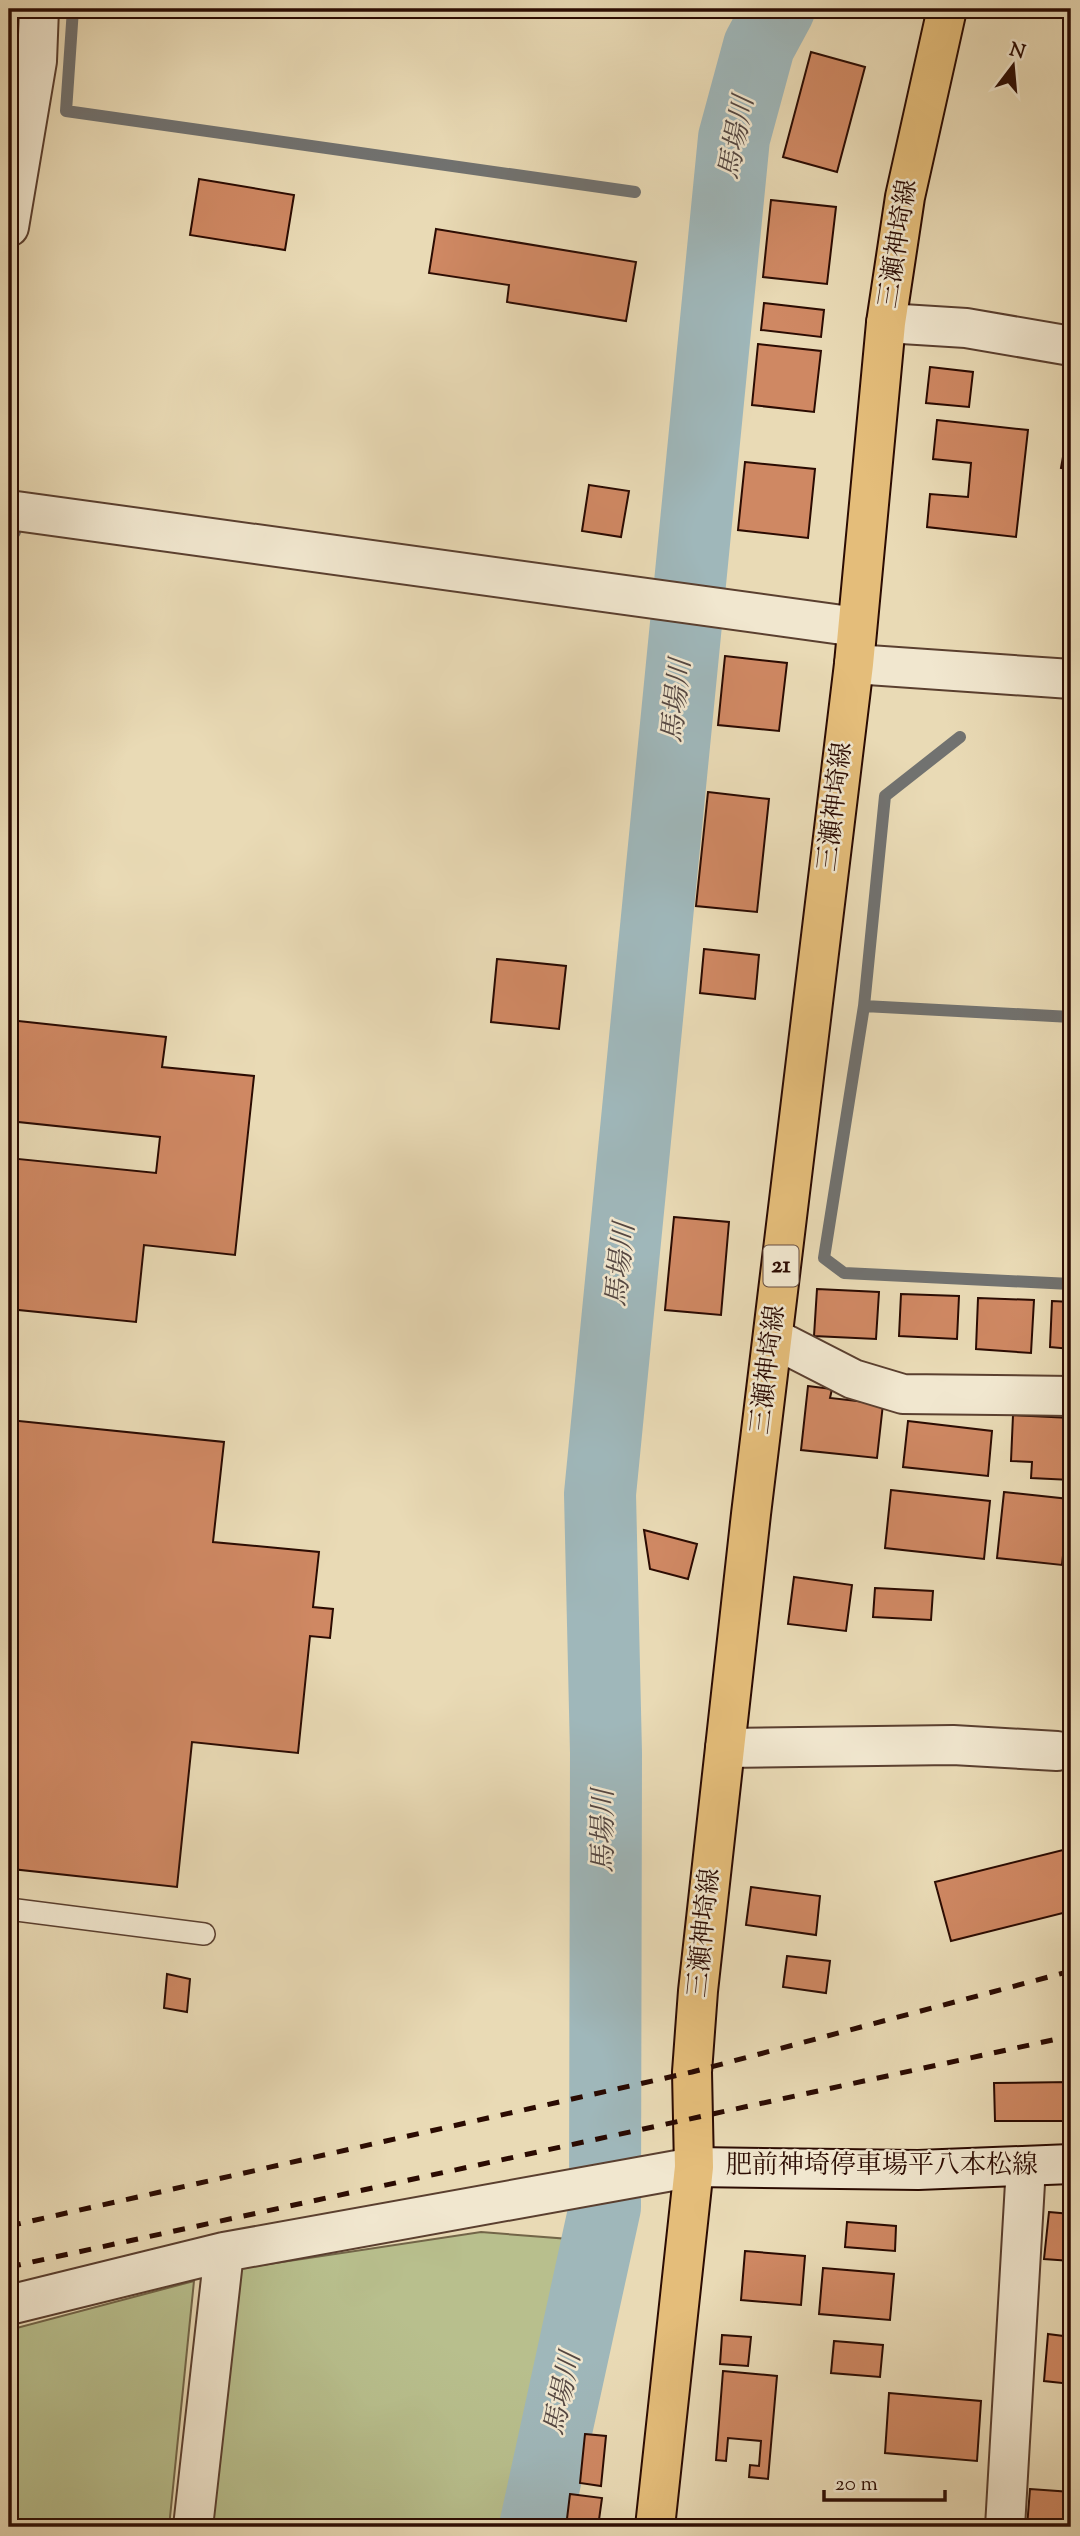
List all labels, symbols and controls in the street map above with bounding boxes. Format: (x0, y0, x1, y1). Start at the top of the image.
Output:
north arrow (978, 32, 1048, 102)
text: N (1006, 37, 1028, 67)
water label: 馬場川 (710, 90, 766, 183)
street label: 三瀬神埼線 (871, 177, 927, 311)
water label: 馬場川 (654, 654, 703, 745)
street label: 三瀬神埼線 (810, 740, 862, 874)
water label: 馬場川 (598, 1218, 647, 1309)
road number: 21 (764, 1246, 798, 1286)
street label: 三瀬神埼線 (743, 1303, 795, 1437)
water label: 馬場川 (585, 1786, 625, 1873)
street label: 三瀬神埼線 (680, 1866, 730, 2000)
street label: 肥前神埼停車場平八本松線 (726, 2148, 1038, 2185)
water label: 馬場川 (536, 2346, 593, 2439)
scale bar (824, 2459, 945, 2503)
text: 20 m (835, 2470, 878, 2500)

